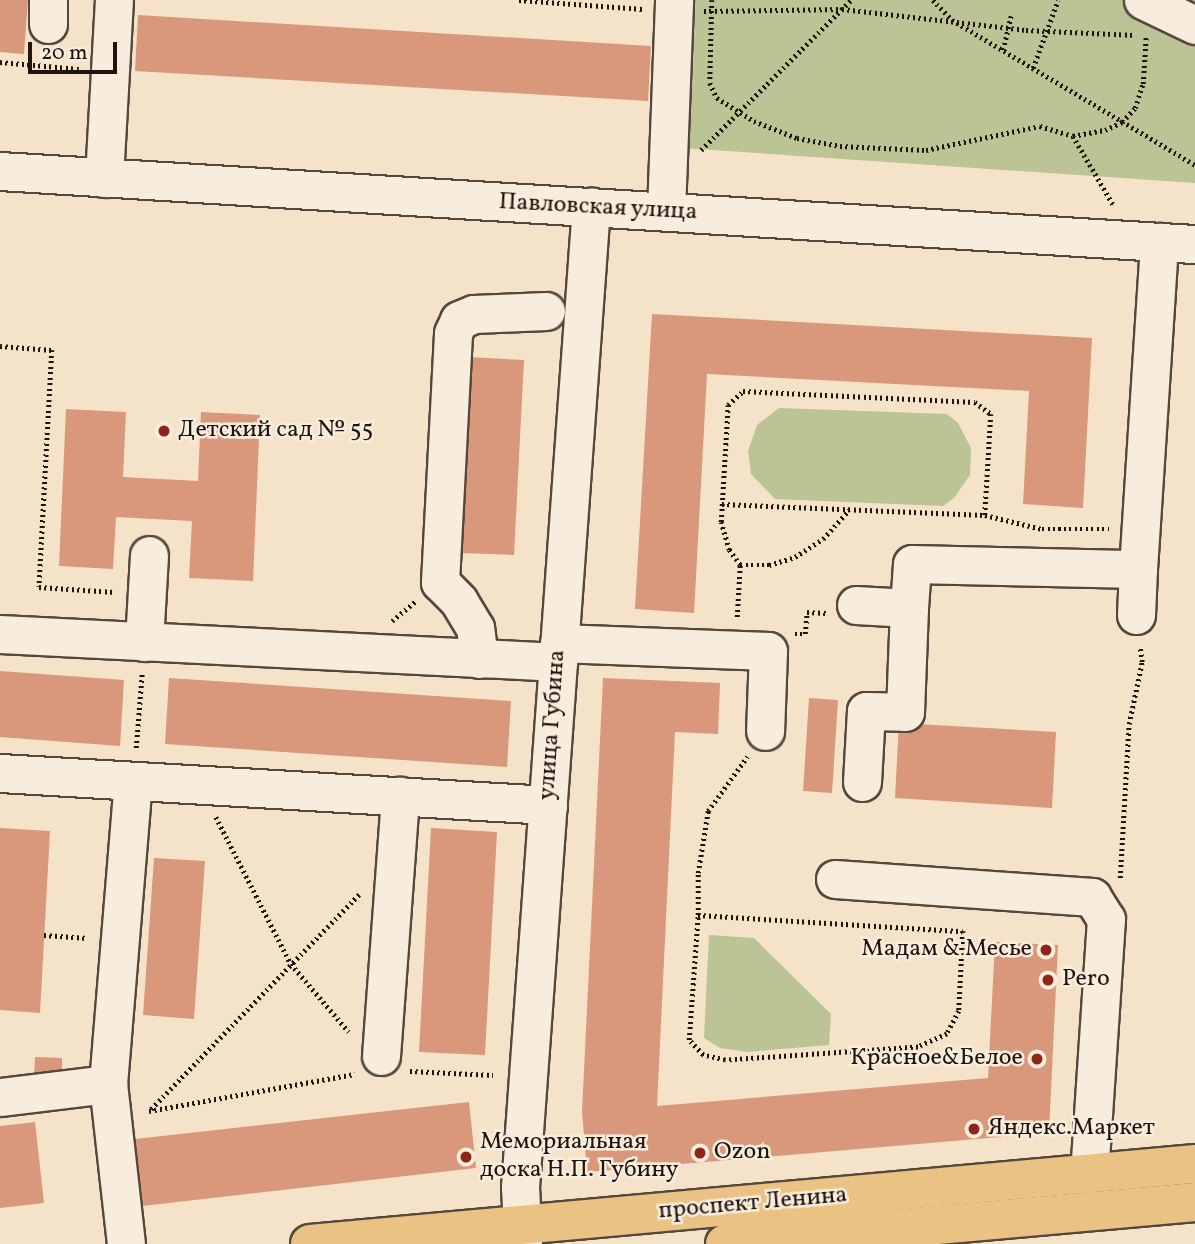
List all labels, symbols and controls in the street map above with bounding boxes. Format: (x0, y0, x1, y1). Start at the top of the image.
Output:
scale bar (32, 28, 121, 72)
text: 20 m (41, 39, 87, 68)
street label: Павловская улица (498, 188, 698, 228)
place label: Детский сад № 55 (178, 417, 373, 445)
marker: Детский сад № 55 (156, 423, 172, 439)
street label: улица Губина (533, 649, 573, 801)
place label: Мадам & Месье (861, 936, 1032, 964)
marker: Мадам & Месье (1038, 942, 1054, 958)
place label: Pero (1062, 966, 1110, 994)
marker: Pero (1040, 972, 1056, 988)
place label: Красное&Белое (850, 1045, 1023, 1073)
marker: Красное&Белое (1029, 1051, 1045, 1067)
place label: Яндекс.Маркет (988, 1115, 1155, 1143)
marker: Яндекс.Маркет (966, 1121, 982, 1137)
place label: Мемориальная доска Н.П. Губину (480, 1129, 679, 1185)
place label: Ozon (714, 1139, 771, 1167)
marker: Ozon (692, 1145, 708, 1161)
marker: Мемориальная доска Н.П. Губину (458, 1149, 474, 1165)
street label: проспект Ленина (657, 1181, 849, 1227)

